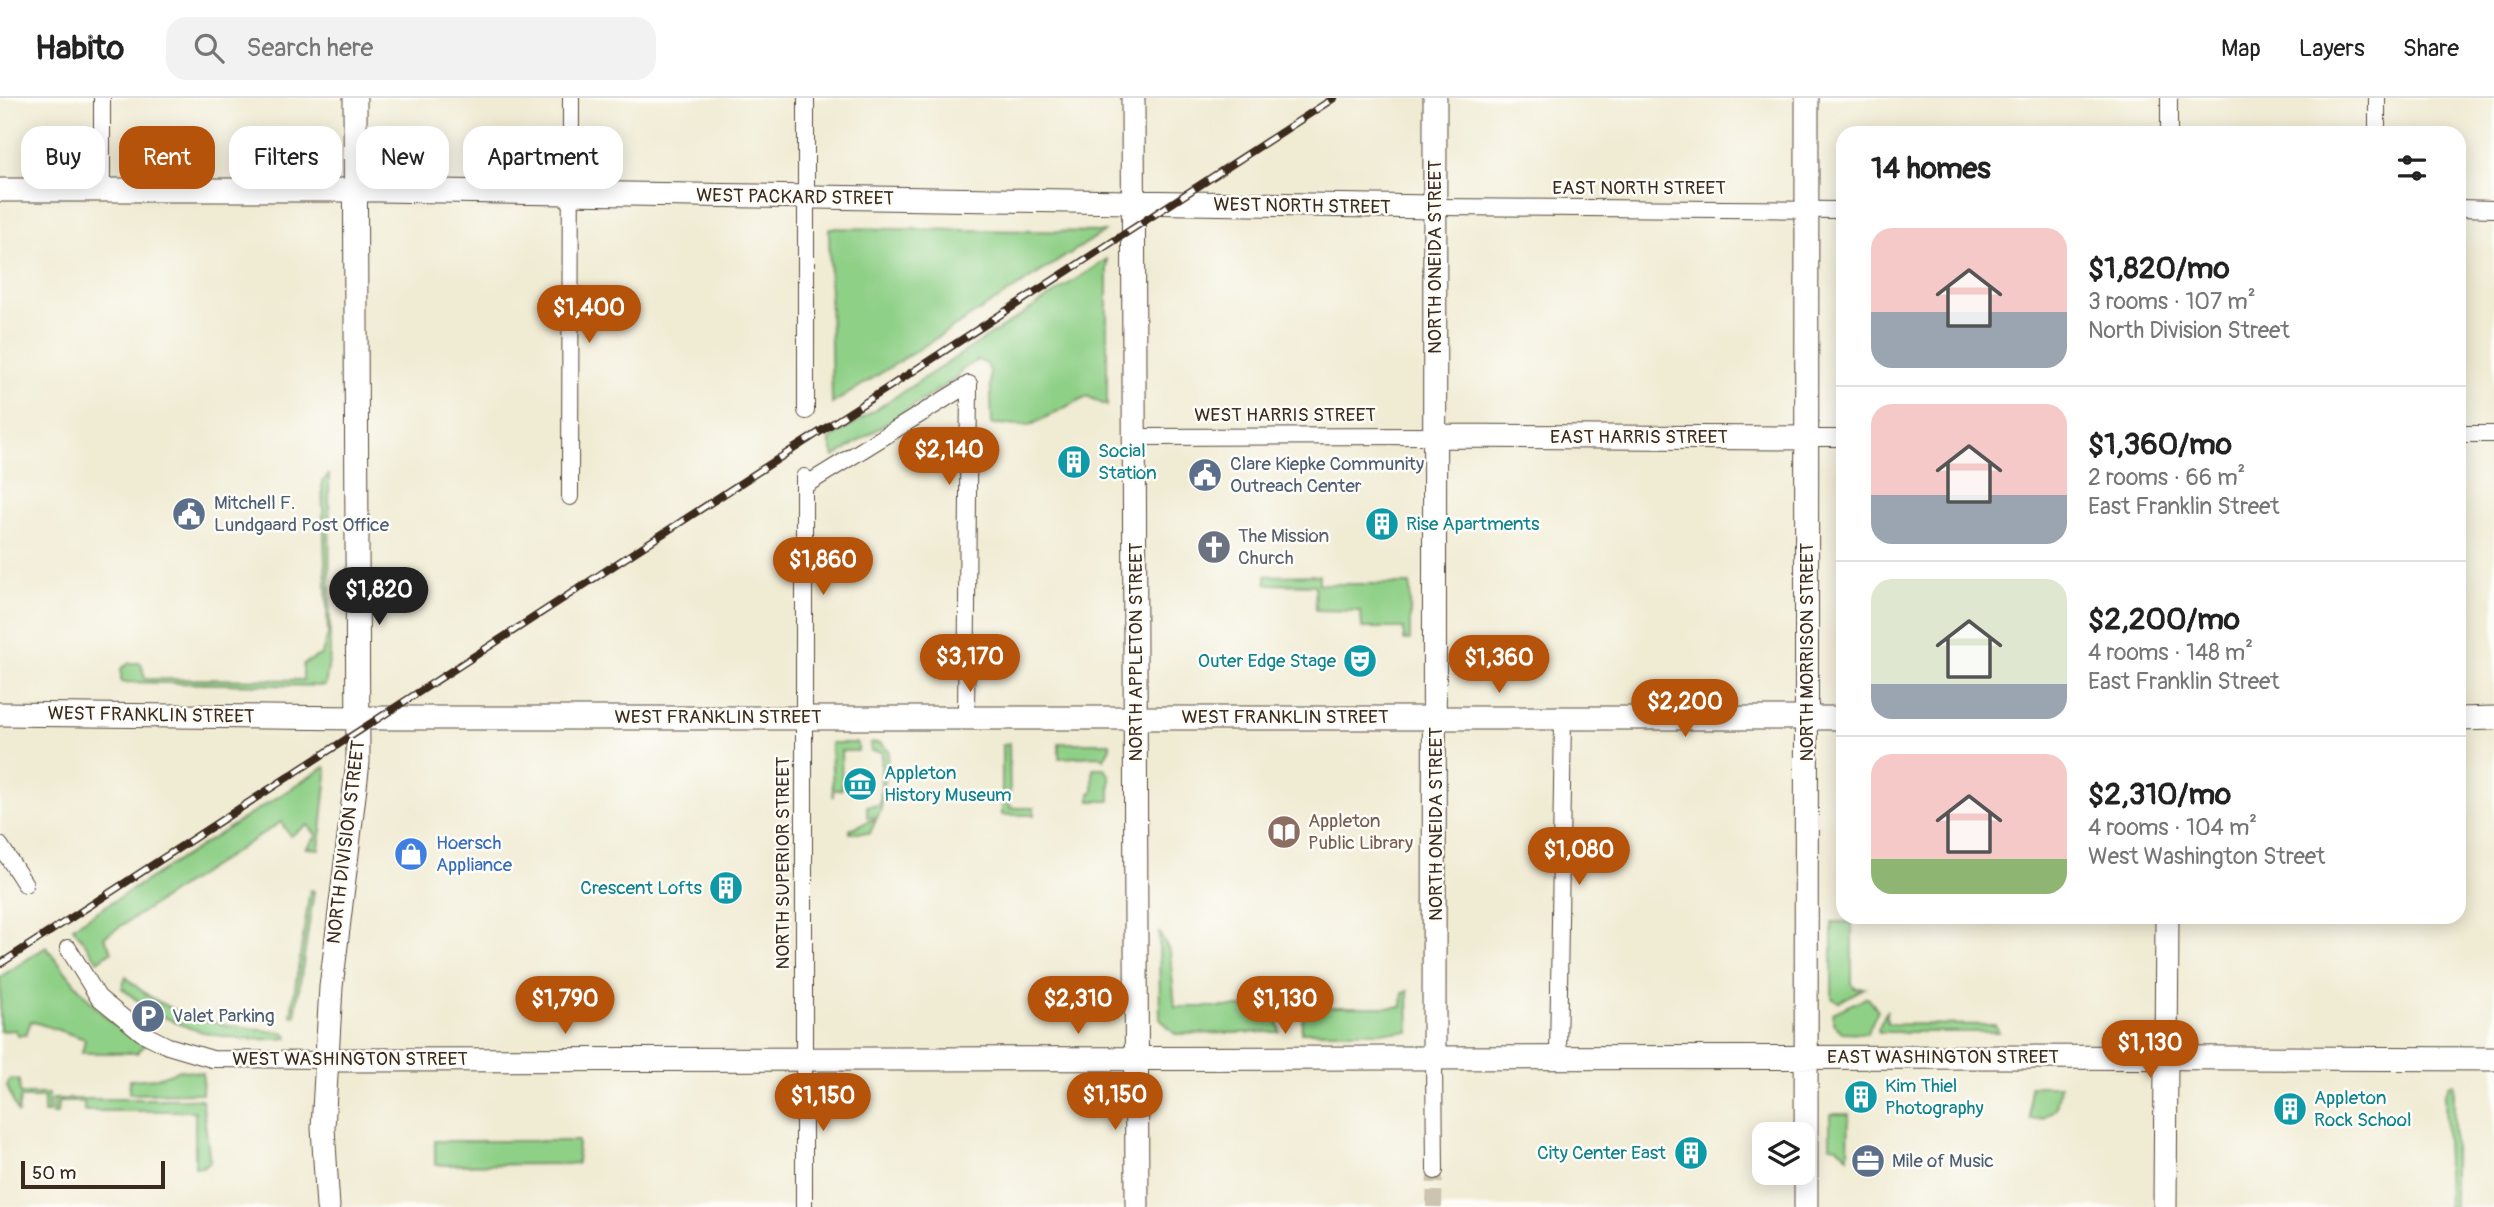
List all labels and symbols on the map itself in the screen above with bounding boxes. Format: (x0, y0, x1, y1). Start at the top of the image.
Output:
street label: NORTH ONEIDA STREET (1423, 160, 1447, 354)
street label: EAST NORTH STREET (1552, 176, 1726, 200)
street label: WEST PACKARD STREET (696, 183, 894, 211)
street label: WEST NORTH STREET (1213, 192, 1391, 220)
pin: $1,400 (532, 286, 646, 345)
street label: WEST HARRIS STREET (1194, 403, 1376, 427)
street label: EAST HARRIS STREET (1550, 425, 1728, 449)
pin: $2,140 (892, 428, 1006, 487)
place label: Social Station (1098, 439, 1157, 485)
building icon: Social Station (1055, 443, 1093, 481)
place label: Clare Kiepke Community Outreach Center (1230, 452, 1424, 498)
public building icon: Clare Kiepke Community Outreach Center (1186, 456, 1224, 494)
place label: Mitchell F. Lundgaard Post Office (214, 491, 390, 537)
public building icon: Mitchell F. Lundgaard Post Office (170, 495, 208, 533)
building icon: Rise Apartments (1363, 505, 1401, 543)
place label: Rise Apartments (1406, 512, 1540, 536)
place label: The Mission Church (1238, 524, 1329, 570)
church icon: The Mission Church (1195, 528, 1233, 566)
pin: $1,860 (766, 538, 880, 597)
street label: NORTH APPLETON STREET (1124, 542, 1148, 762)
street label: NORTH MORRISON STREET (1795, 543, 1819, 761)
pin: $1,820 (322, 568, 436, 627)
pin: $3,170 (913, 634, 1027, 694)
pin: $1,360 (1442, 636, 1556, 695)
theatre icon: Outer Edge Stage (1341, 642, 1379, 680)
place label: Outer Edge Stage (1198, 649, 1337, 673)
pin: $2,200 (1628, 680, 1742, 739)
street label: WEST FRANKLIN STREET (47, 701, 255, 729)
street label: WEST FRANKLIN STREET (615, 705, 821, 729)
street label: WEST FRANKLIN STREET (1182, 705, 1388, 729)
street label: NORTH ONEIDA STREET (1424, 727, 1448, 921)
street label: NORTH DIVISION STREET (322, 739, 370, 945)
street label: NORTH SUPERIOR STREET (771, 756, 795, 970)
place label: Appleton History Museum (884, 761, 1012, 807)
museum icon: Appleton History Museum (841, 765, 879, 803)
place label: Appleton Public Library (1308, 809, 1413, 855)
library icon: Appleton Public Library (1265, 813, 1303, 851)
pin: $1,080 (1522, 828, 1636, 887)
place label: Hoersch Appliance (436, 831, 513, 877)
shop icon: Hoersch Appliance (392, 835, 430, 873)
building icon: Crescent Lofts (707, 869, 745, 907)
place label: Crescent Lofts (580, 876, 702, 900)
pin: $1,790 (508, 976, 622, 1036)
pin: $2,310 (1021, 976, 1135, 1036)
pin: $1,130 (1228, 976, 1342, 1036)
parking icon: Valet Parking (129, 997, 167, 1035)
place label: Valet Parking (172, 1004, 275, 1028)
pin: $1,130 (2093, 1020, 2207, 1080)
street label: EAST WASHINGTON STREET (1827, 1045, 2059, 1069)
street label: WEST WASHINGTON STREET (232, 1047, 468, 1071)
pin: $1,150 (1058, 1072, 1172, 1132)
pin: $1,150 (766, 1074, 880, 1133)
place label: Kim Thiel Photography (1885, 1074, 1984, 1120)
building icon: Kim Thiel Photography (1842, 1078, 1880, 1116)
place label: Appleton Rock School (2314, 1086, 2411, 1132)
building icon: Appleton Rock School (2271, 1090, 2309, 1128)
building icon: City Center East (1672, 1134, 1710, 1172)
place label: City Center East (1537, 1141, 1666, 1165)
office icon: Mile of Music (1849, 1142, 1887, 1180)
place label: Mile of Music (1892, 1149, 1994, 1173)
scale bar (21, 1158, 164, 1190)

